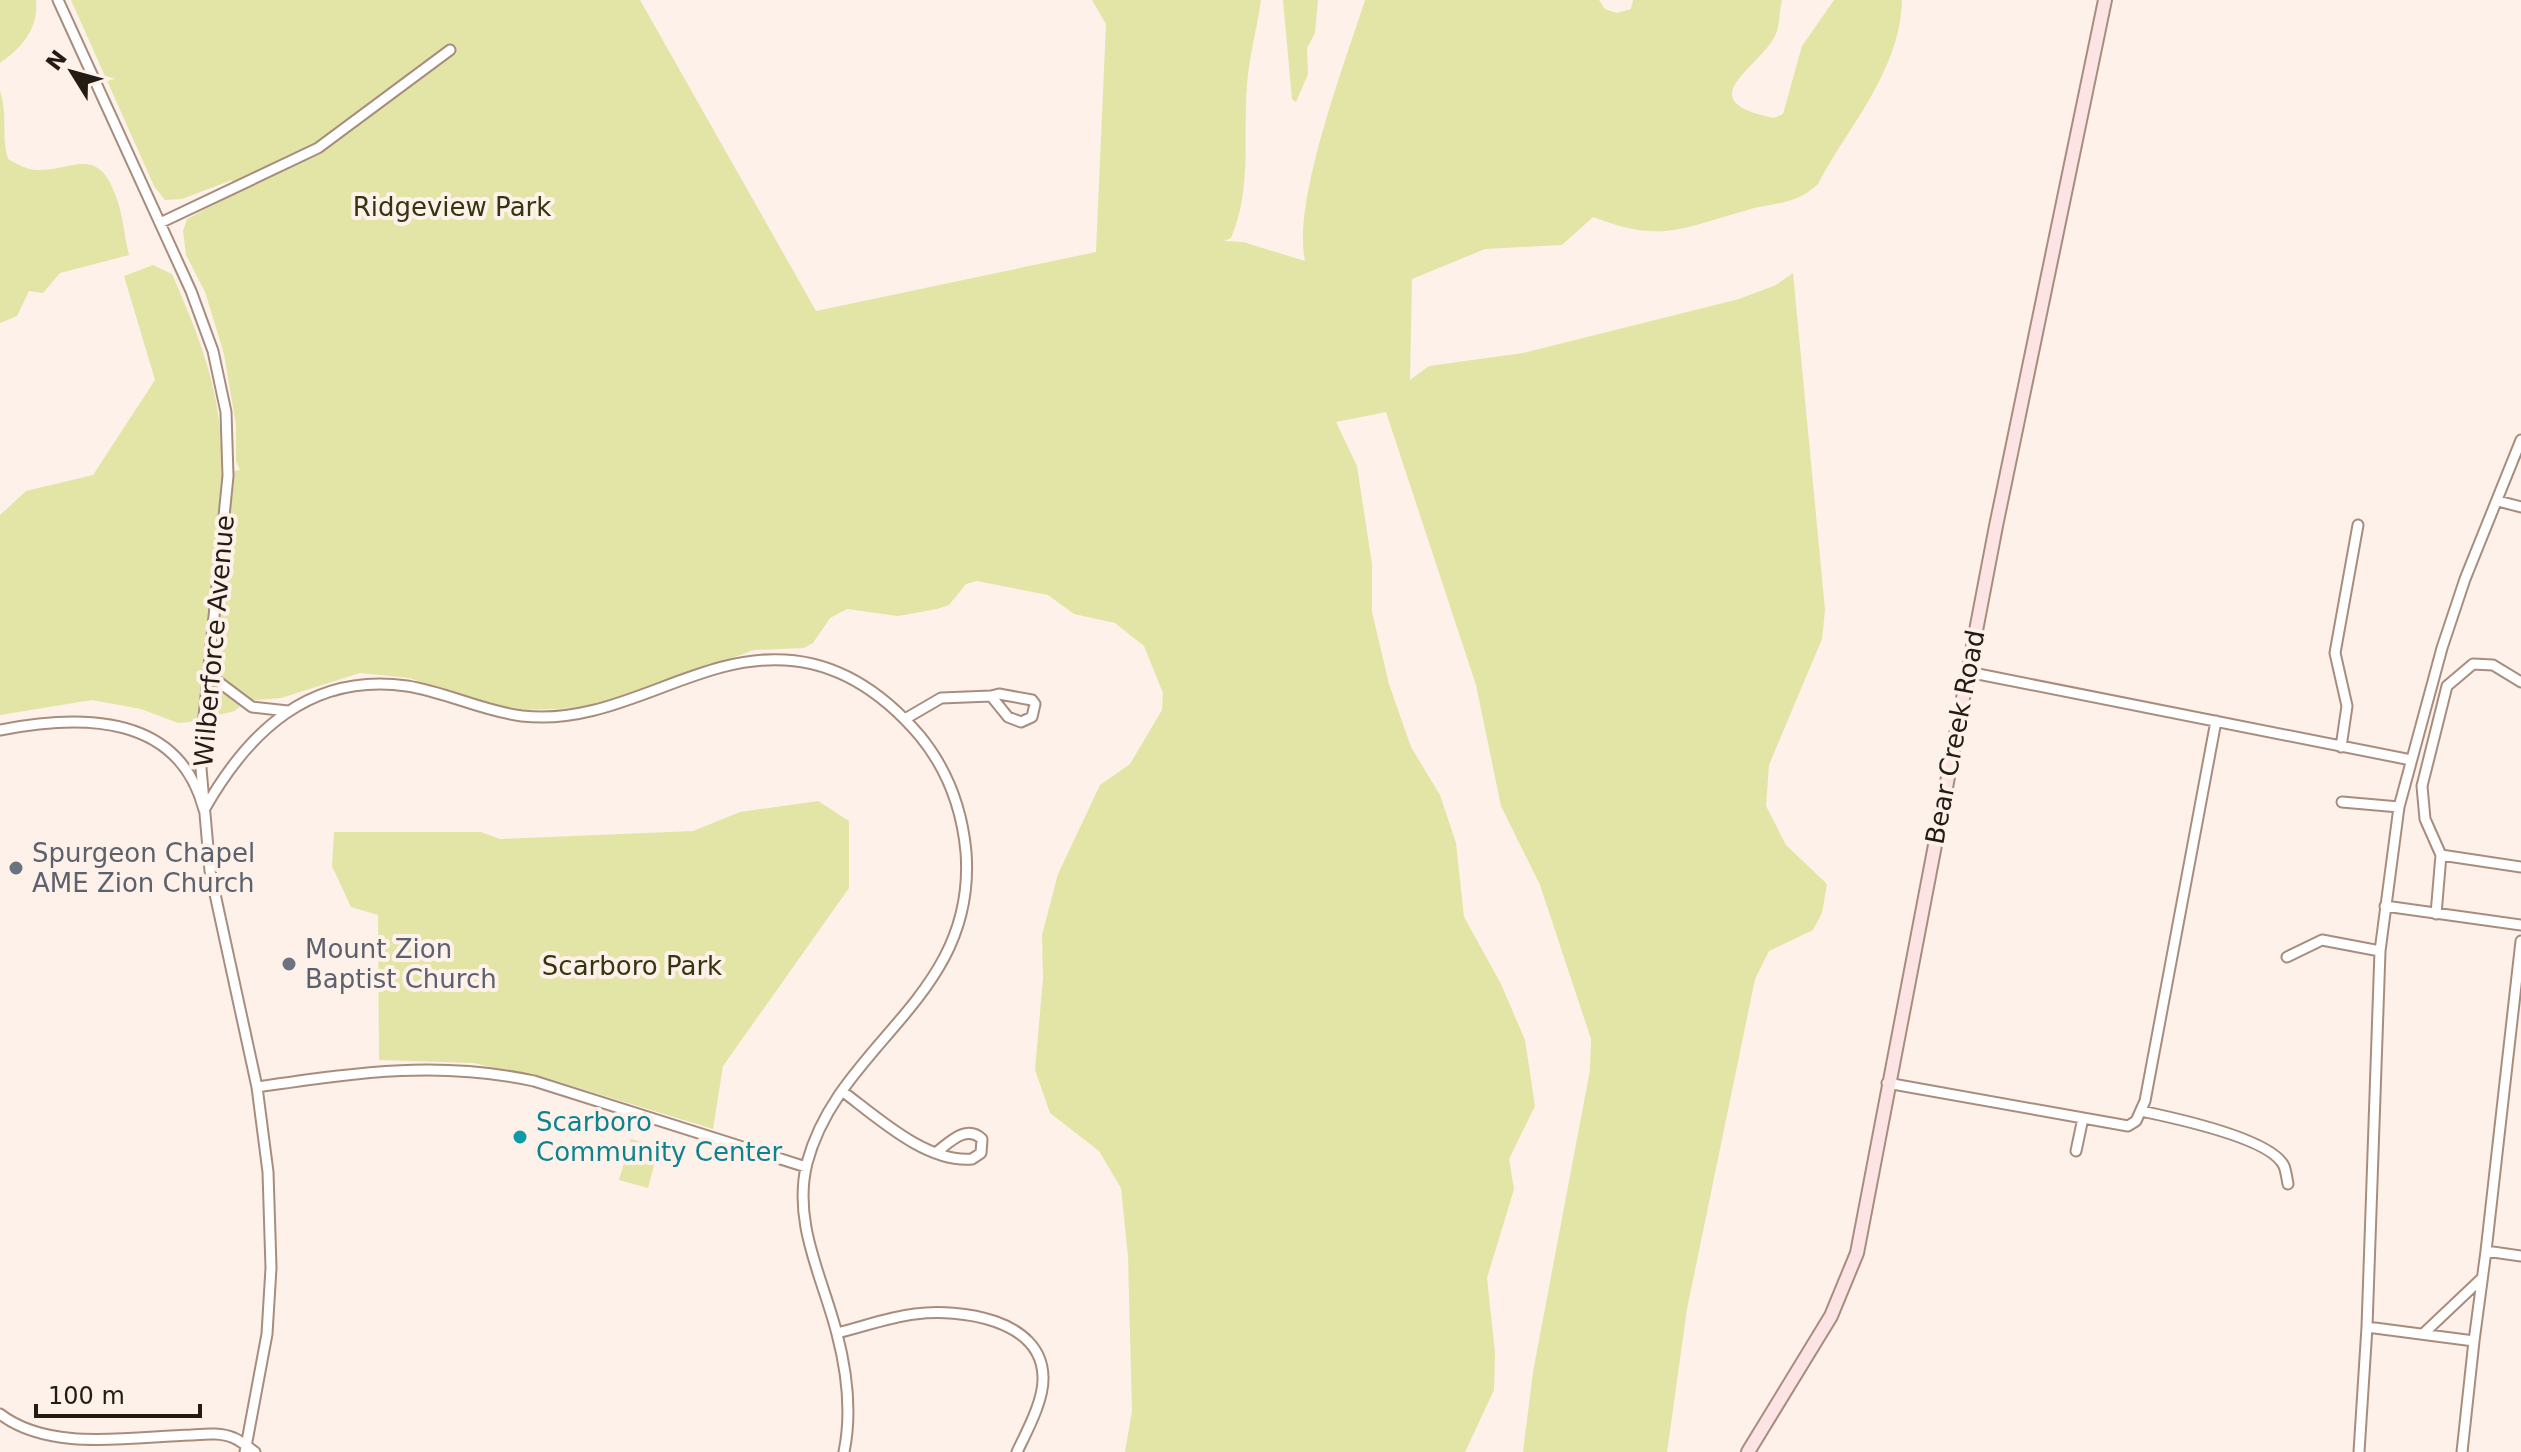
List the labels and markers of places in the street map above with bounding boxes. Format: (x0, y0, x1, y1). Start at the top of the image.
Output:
place label: Spurgeon Chapel AME Zion Church (32, 838, 255, 898)
marker: Spurgeon Chapel AME Zion Church (7, 859, 25, 877)
place label: Mount Zion Baptist Church (305, 934, 497, 994)
marker: Mount Zion Baptist Church (280, 955, 298, 973)
place label: Scarboro Community Center (536, 1107, 783, 1167)
marker: Scarboro Community Center (511, 1128, 529, 1146)

